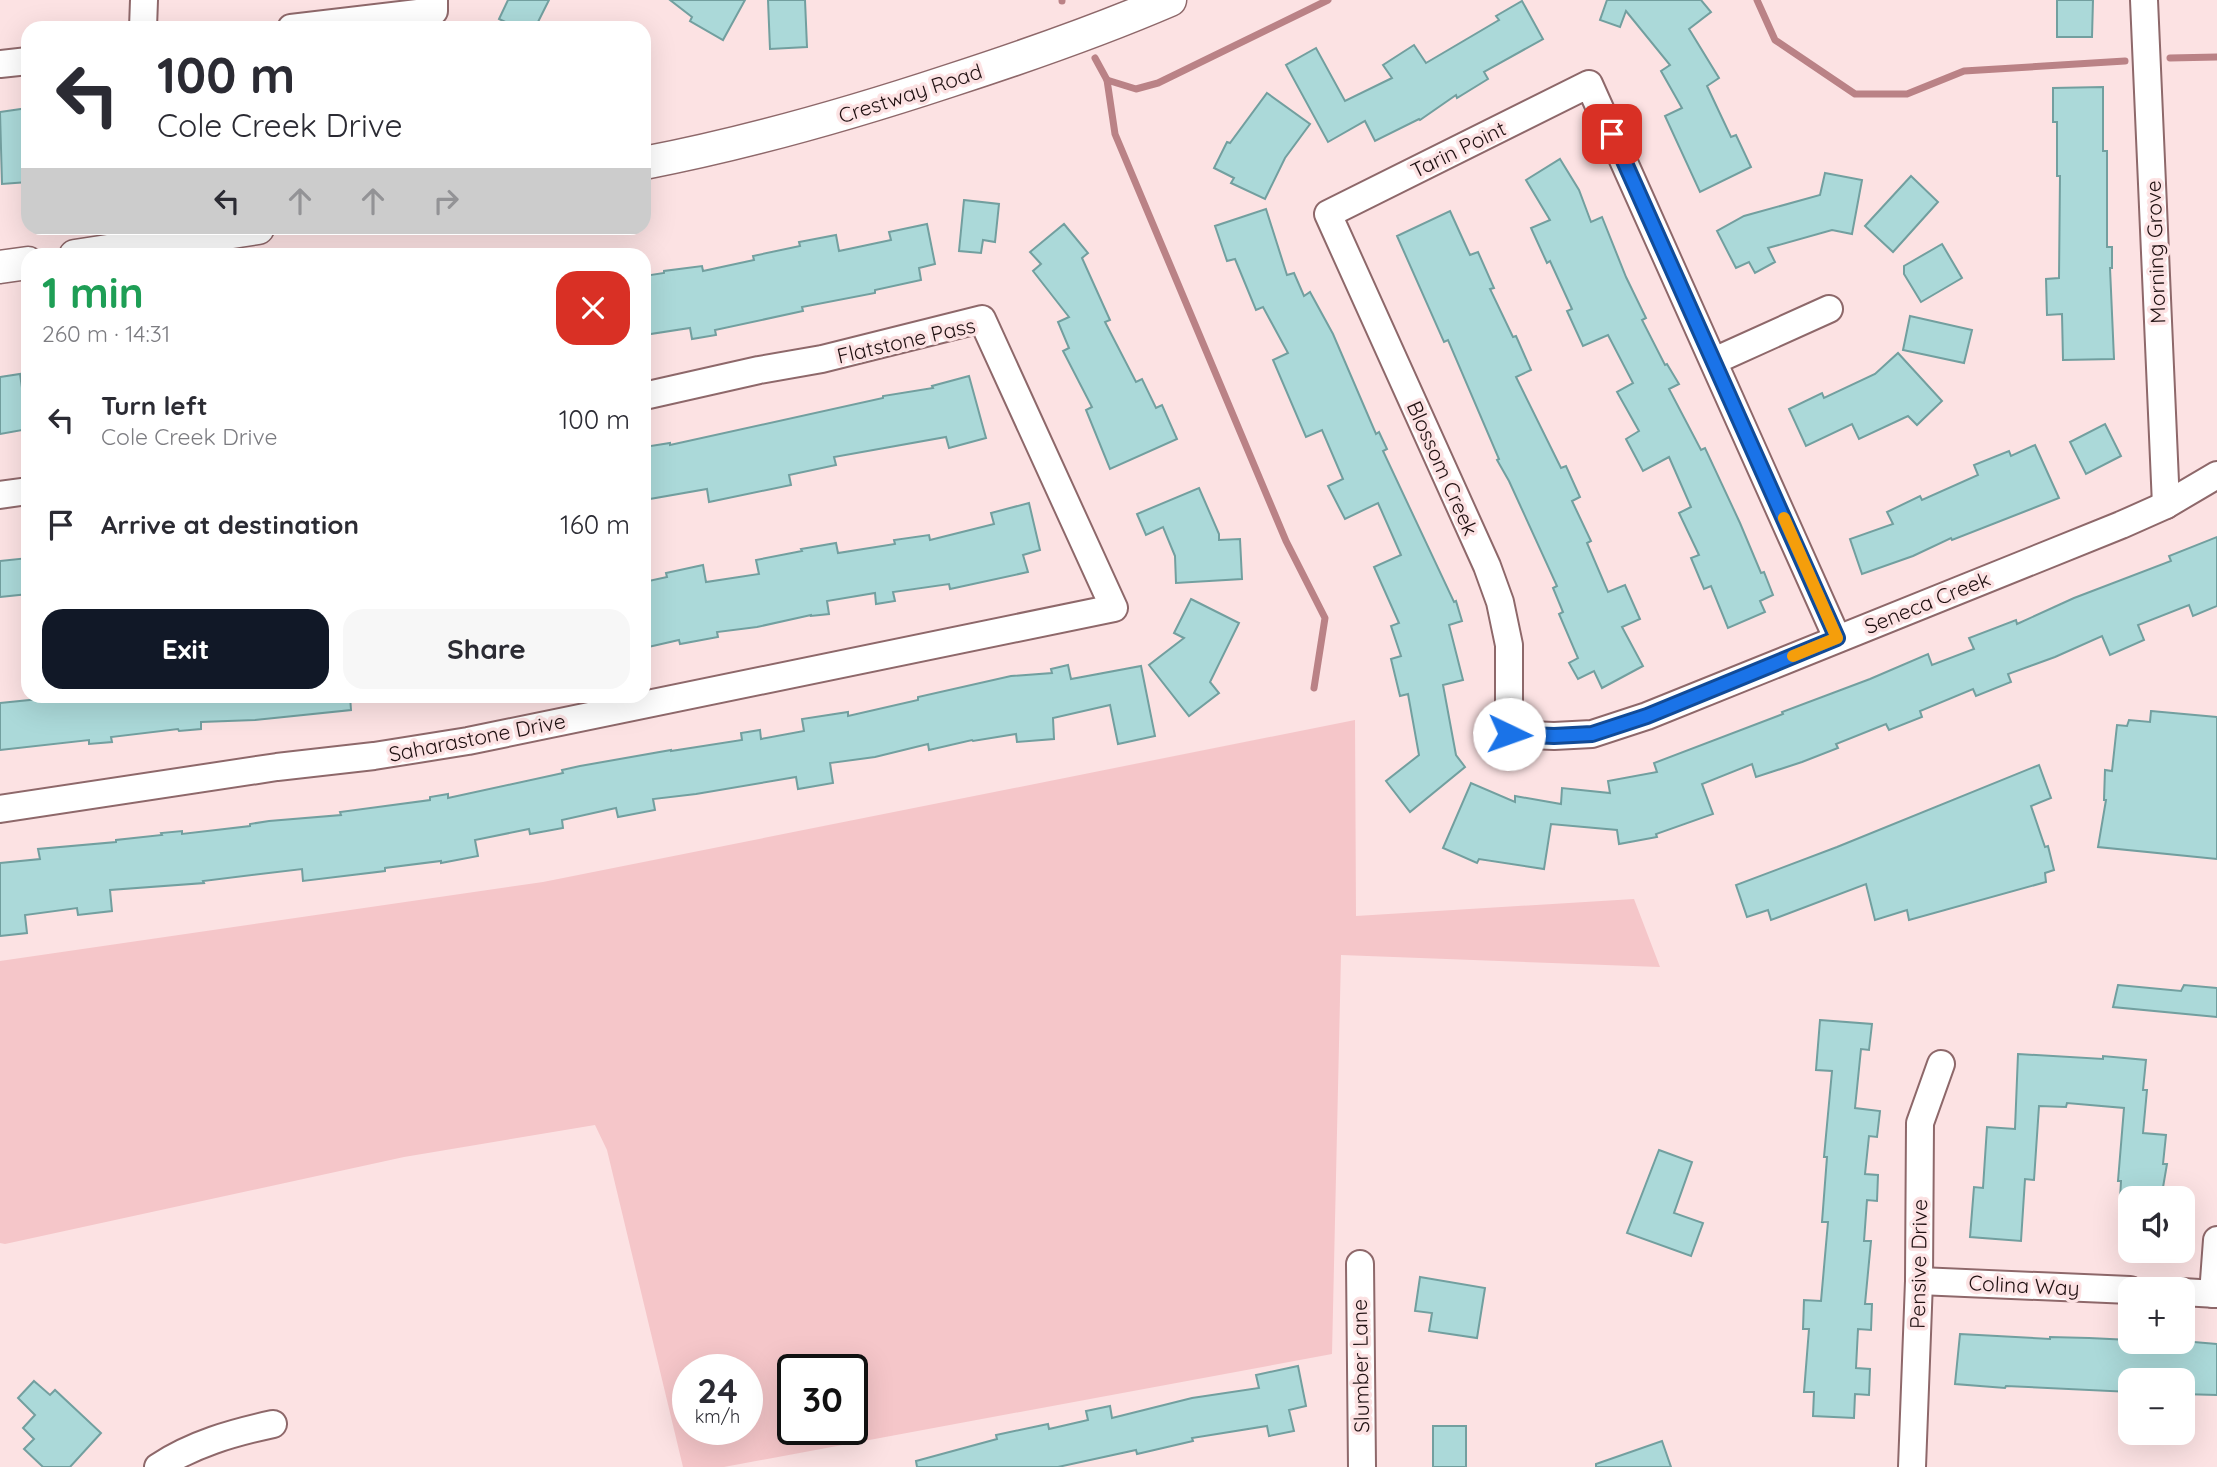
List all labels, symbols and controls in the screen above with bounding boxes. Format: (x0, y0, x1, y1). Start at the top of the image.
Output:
text: 100 m (157, 44, 295, 105)
icon: left (42, 49, 133, 140)
street label: Crestway Road (835, 58, 985, 128)
pin (1582, 104, 1642, 164)
text: Cole Creek Drive (157, 105, 403, 145)
street label: Tarin Point (1406, 115, 1510, 183)
icon: arrive (1593, 115, 1631, 153)
street label: Morning Grove (2140, 180, 2170, 324)
icon: left (208, 182, 246, 220)
icon: ahead (281, 182, 319, 220)
icon: ahead (354, 182, 392, 220)
icon: right (427, 182, 465, 220)
text: 1 min (42, 266, 144, 319)
button: close (556, 271, 630, 345)
street label: Flatstone Pass (834, 311, 978, 369)
text: 260 m · 14:31 (42, 319, 170, 348)
text: Turn left (101, 389, 208, 422)
street label: Blossom Creek (1402, 397, 1484, 539)
icon: left (42, 401, 80, 439)
text: 100 m (559, 403, 630, 436)
text: Cole Creek Drive (101, 422, 278, 451)
icon: arrive (42, 506, 80, 544)
text: Arrive at destination (101, 508, 359, 541)
text: 160 m (560, 508, 630, 541)
street label: Seneca Creek (1860, 565, 1994, 639)
button: Exit (42, 609, 329, 689)
button: Share (343, 609, 630, 689)
position arrow (1472, 697, 1546, 771)
street label: Saharastone Drive (386, 707, 568, 767)
map controls (2118, 1186, 2195, 1445)
button: sound (2118, 1186, 2195, 1263)
street label: Pensive Drive (1904, 1199, 1932, 1329)
street label: Colina Way (1968, 1269, 2080, 1301)
button: + (2118, 1277, 2195, 1354)
street label: Slumber Lane (1346, 1299, 1374, 1433)
speed limit sign: 30 (777, 1354, 868, 1445)
text: 24 (697, 1368, 738, 1412)
button: − (2118, 1368, 2195, 1445)
text: km/h (695, 1405, 740, 1428)

